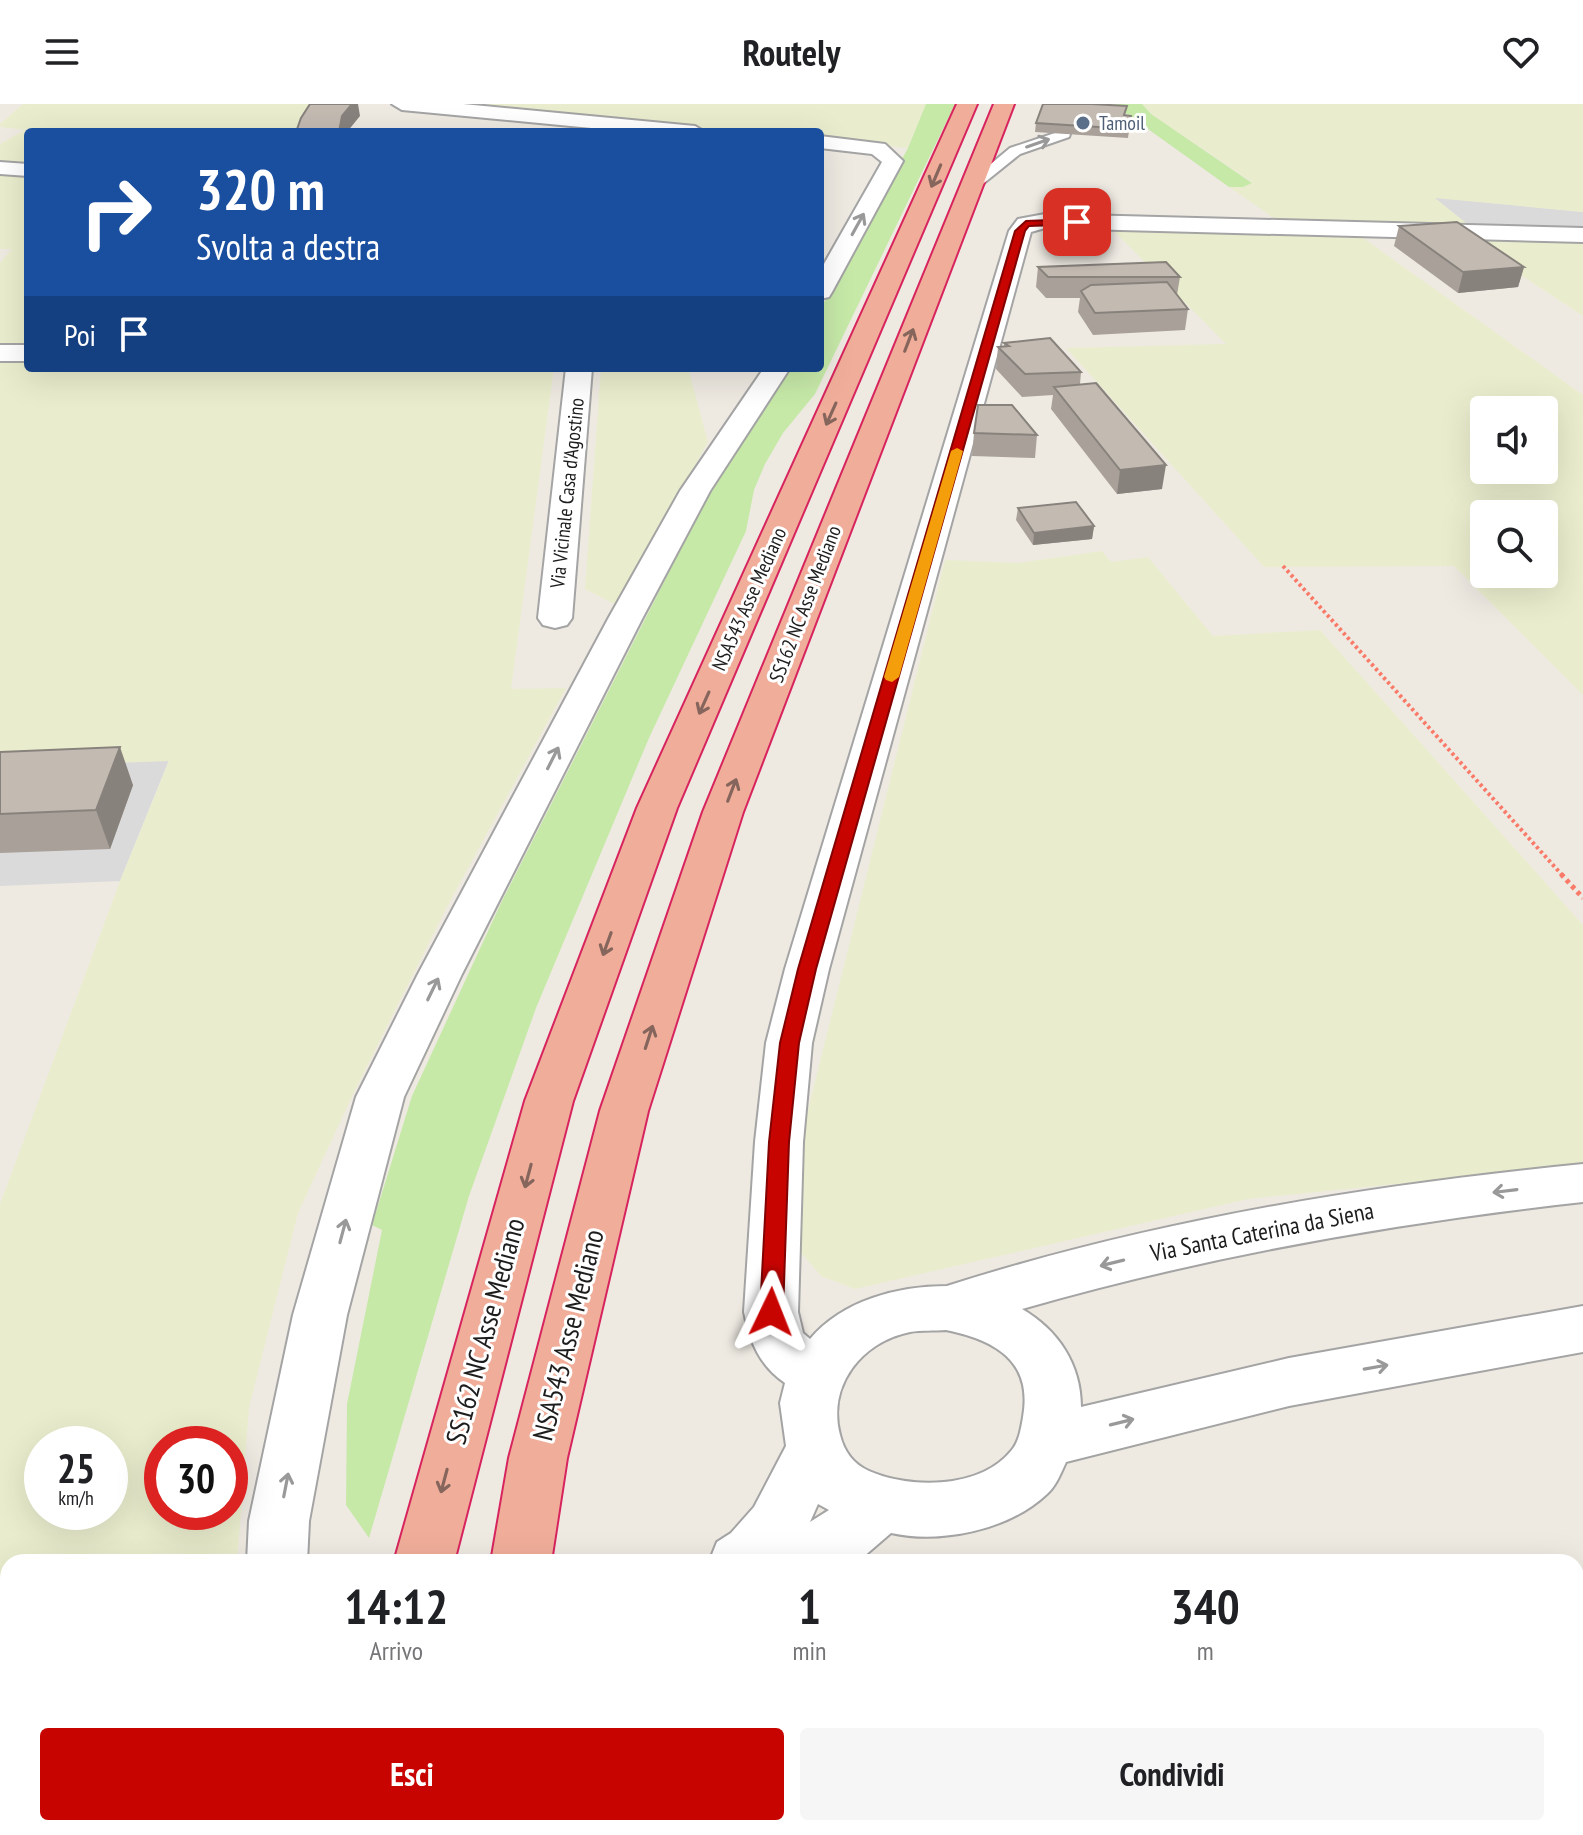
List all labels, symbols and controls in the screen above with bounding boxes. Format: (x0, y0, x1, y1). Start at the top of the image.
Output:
text: Routely (743, 29, 840, 76)
icon: menu (40, 30, 84, 74)
icon: heart (1499, 30, 1543, 74)
place label: Tamoil (1099, 110, 1145, 136)
marker: Tamoil (1074, 114, 1092, 132)
one-way arrow (1025, 135, 1050, 150)
text: 320 m (196, 153, 325, 225)
icon: right (64, 160, 168, 264)
one-way arrow (927, 163, 942, 187)
pin (1043, 188, 1111, 256)
icon: arrive (1055, 200, 1099, 244)
one-way arrow (851, 213, 867, 236)
text: Svolta a destra (196, 223, 380, 270)
icon: arrive (112, 312, 156, 356)
text: Poi (64, 315, 96, 354)
one-way arrow (903, 328, 917, 353)
map controls (1470, 396, 1558, 588)
button: sound (1470, 396, 1558, 484)
street label: Via Vicinale Casa d'Agostino (544, 397, 590, 590)
one-way arrow (823, 401, 838, 425)
button: search (1470, 500, 1558, 588)
street label: SS162 NC Asse Mediano (763, 522, 847, 686)
street label: NSA543 Asse Mediano (706, 523, 792, 675)
one-way arrow (695, 690, 710, 715)
one-way arrow (546, 747, 562, 770)
one-way arrow (726, 778, 740, 803)
one-way arrow (599, 931, 613, 956)
one-way arrow (426, 977, 441, 1001)
one-way arrow (642, 1024, 657, 1049)
one-way arrow (520, 1163, 535, 1189)
one-way arrow (1493, 1184, 1519, 1199)
street label: Via Santa Caterina da Siena (1147, 1195, 1376, 1269)
street label: SS162 NC Asse Mediano (437, 1214, 533, 1448)
one-way arrow (337, 1219, 352, 1245)
street label: NSA543 Asse Mediano (523, 1226, 612, 1444)
one-way arrow (1100, 1256, 1126, 1271)
position arrow (729, 1270, 813, 1354)
one-way arrow (1362, 1358, 1388, 1373)
one-way arrow (1108, 1413, 1134, 1428)
speed limit sign: 30 (144, 1426, 248, 1530)
text: 25 (57, 1442, 95, 1494)
one-way arrow (436, 1468, 451, 1494)
one-way arrow (279, 1472, 294, 1498)
text: km/h (58, 1485, 94, 1511)
text: 14:12 (344, 1575, 448, 1637)
text: 1 (798, 1575, 821, 1637)
text: 340 (1171, 1575, 1240, 1637)
text: Arrivo (369, 1634, 423, 1667)
text: min (792, 1634, 826, 1667)
text: m (1197, 1634, 1214, 1667)
button: Esci (40, 1728, 784, 1820)
button: Condividi (800, 1728, 1544, 1820)

